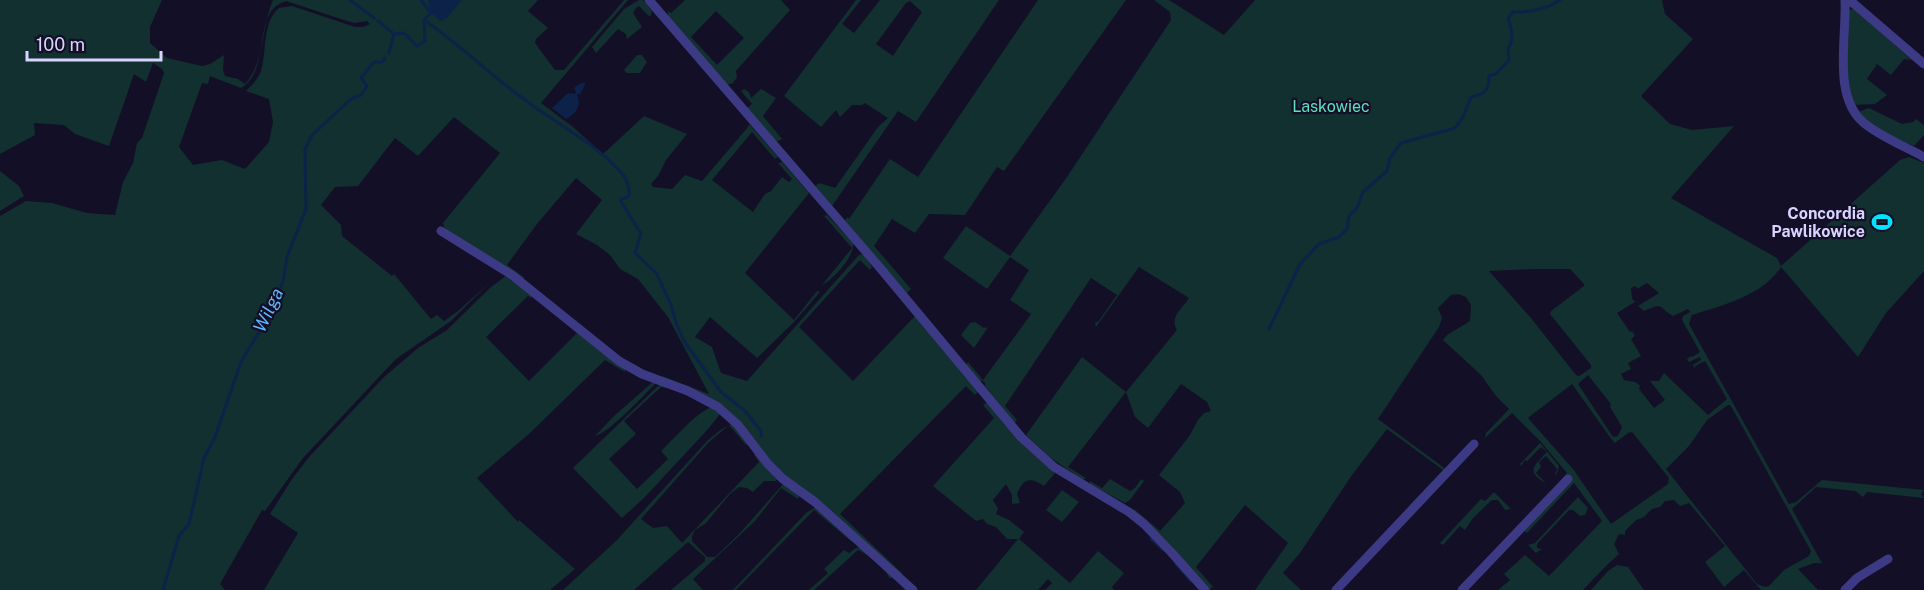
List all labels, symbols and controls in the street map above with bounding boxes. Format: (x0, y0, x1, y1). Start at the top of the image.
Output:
scale bar (27, 24, 160, 62)
text: 100 m (36, 34, 85, 55)
park label: Laskowiec (1292, 97, 1370, 116)
place label: Concordia Pawlikowice (1771, 204, 1865, 241)
sports icon: Concordia Pawlikowice (1870, 210, 1894, 234)
water label: Wilga (249, 285, 287, 335)

